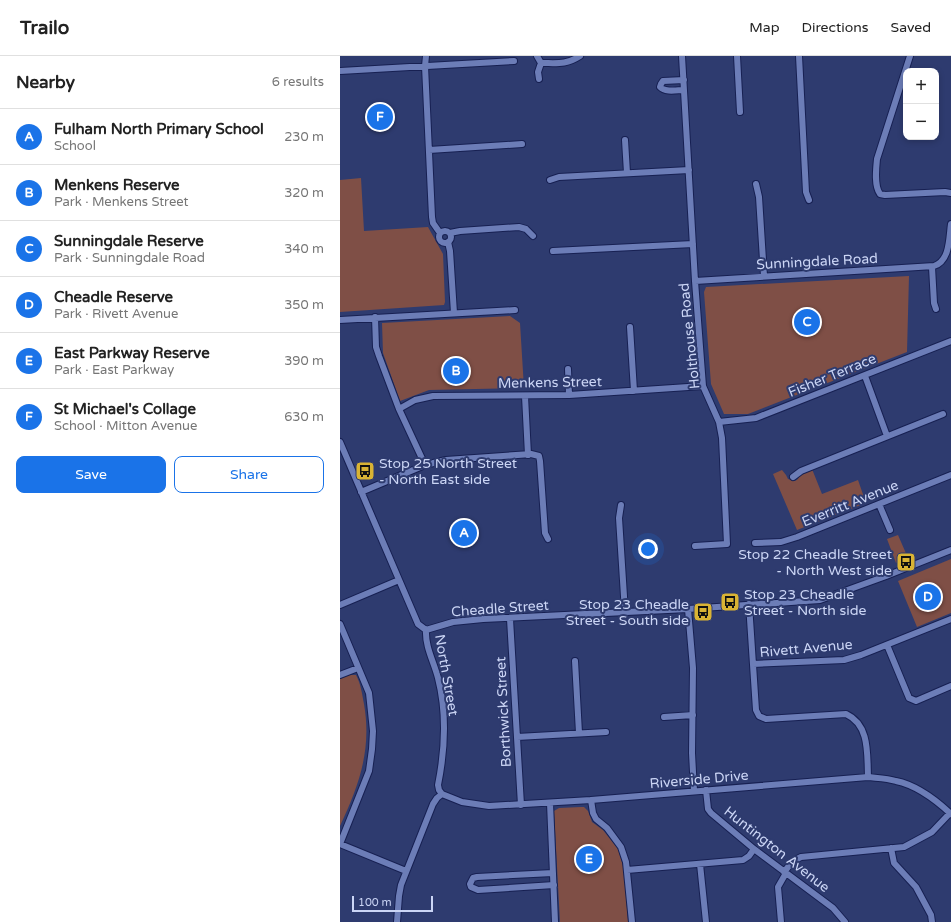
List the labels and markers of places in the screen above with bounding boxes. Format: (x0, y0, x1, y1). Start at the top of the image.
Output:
pin: F (367, 102, 393, 132)
pin: C (794, 307, 820, 337)
pin: B (443, 356, 469, 386)
place label: Stop 25 North Street - North East side (379, 455, 518, 488)
bus stop icon: Stop 25 North Street - North East side (354, 460, 376, 482)
pin: A (451, 518, 477, 548)
place label: Stop 22 Cheadle Street - North West side (738, 546, 893, 579)
bus stop icon: Stop 22 Cheadle Street - North West side (895, 551, 917, 573)
pin: D (915, 582, 941, 612)
place label: Stop 23 Cheadle Street - North side (744, 586, 866, 619)
bus stop icon: Stop 23 Cheadle Street - North side (719, 591, 741, 613)
place label: Stop 23 Cheadle Street - South side (566, 596, 689, 629)
bus stop icon: Stop 23 Cheadle Street - South side (692, 601, 714, 623)
pin: E (576, 844, 602, 874)

